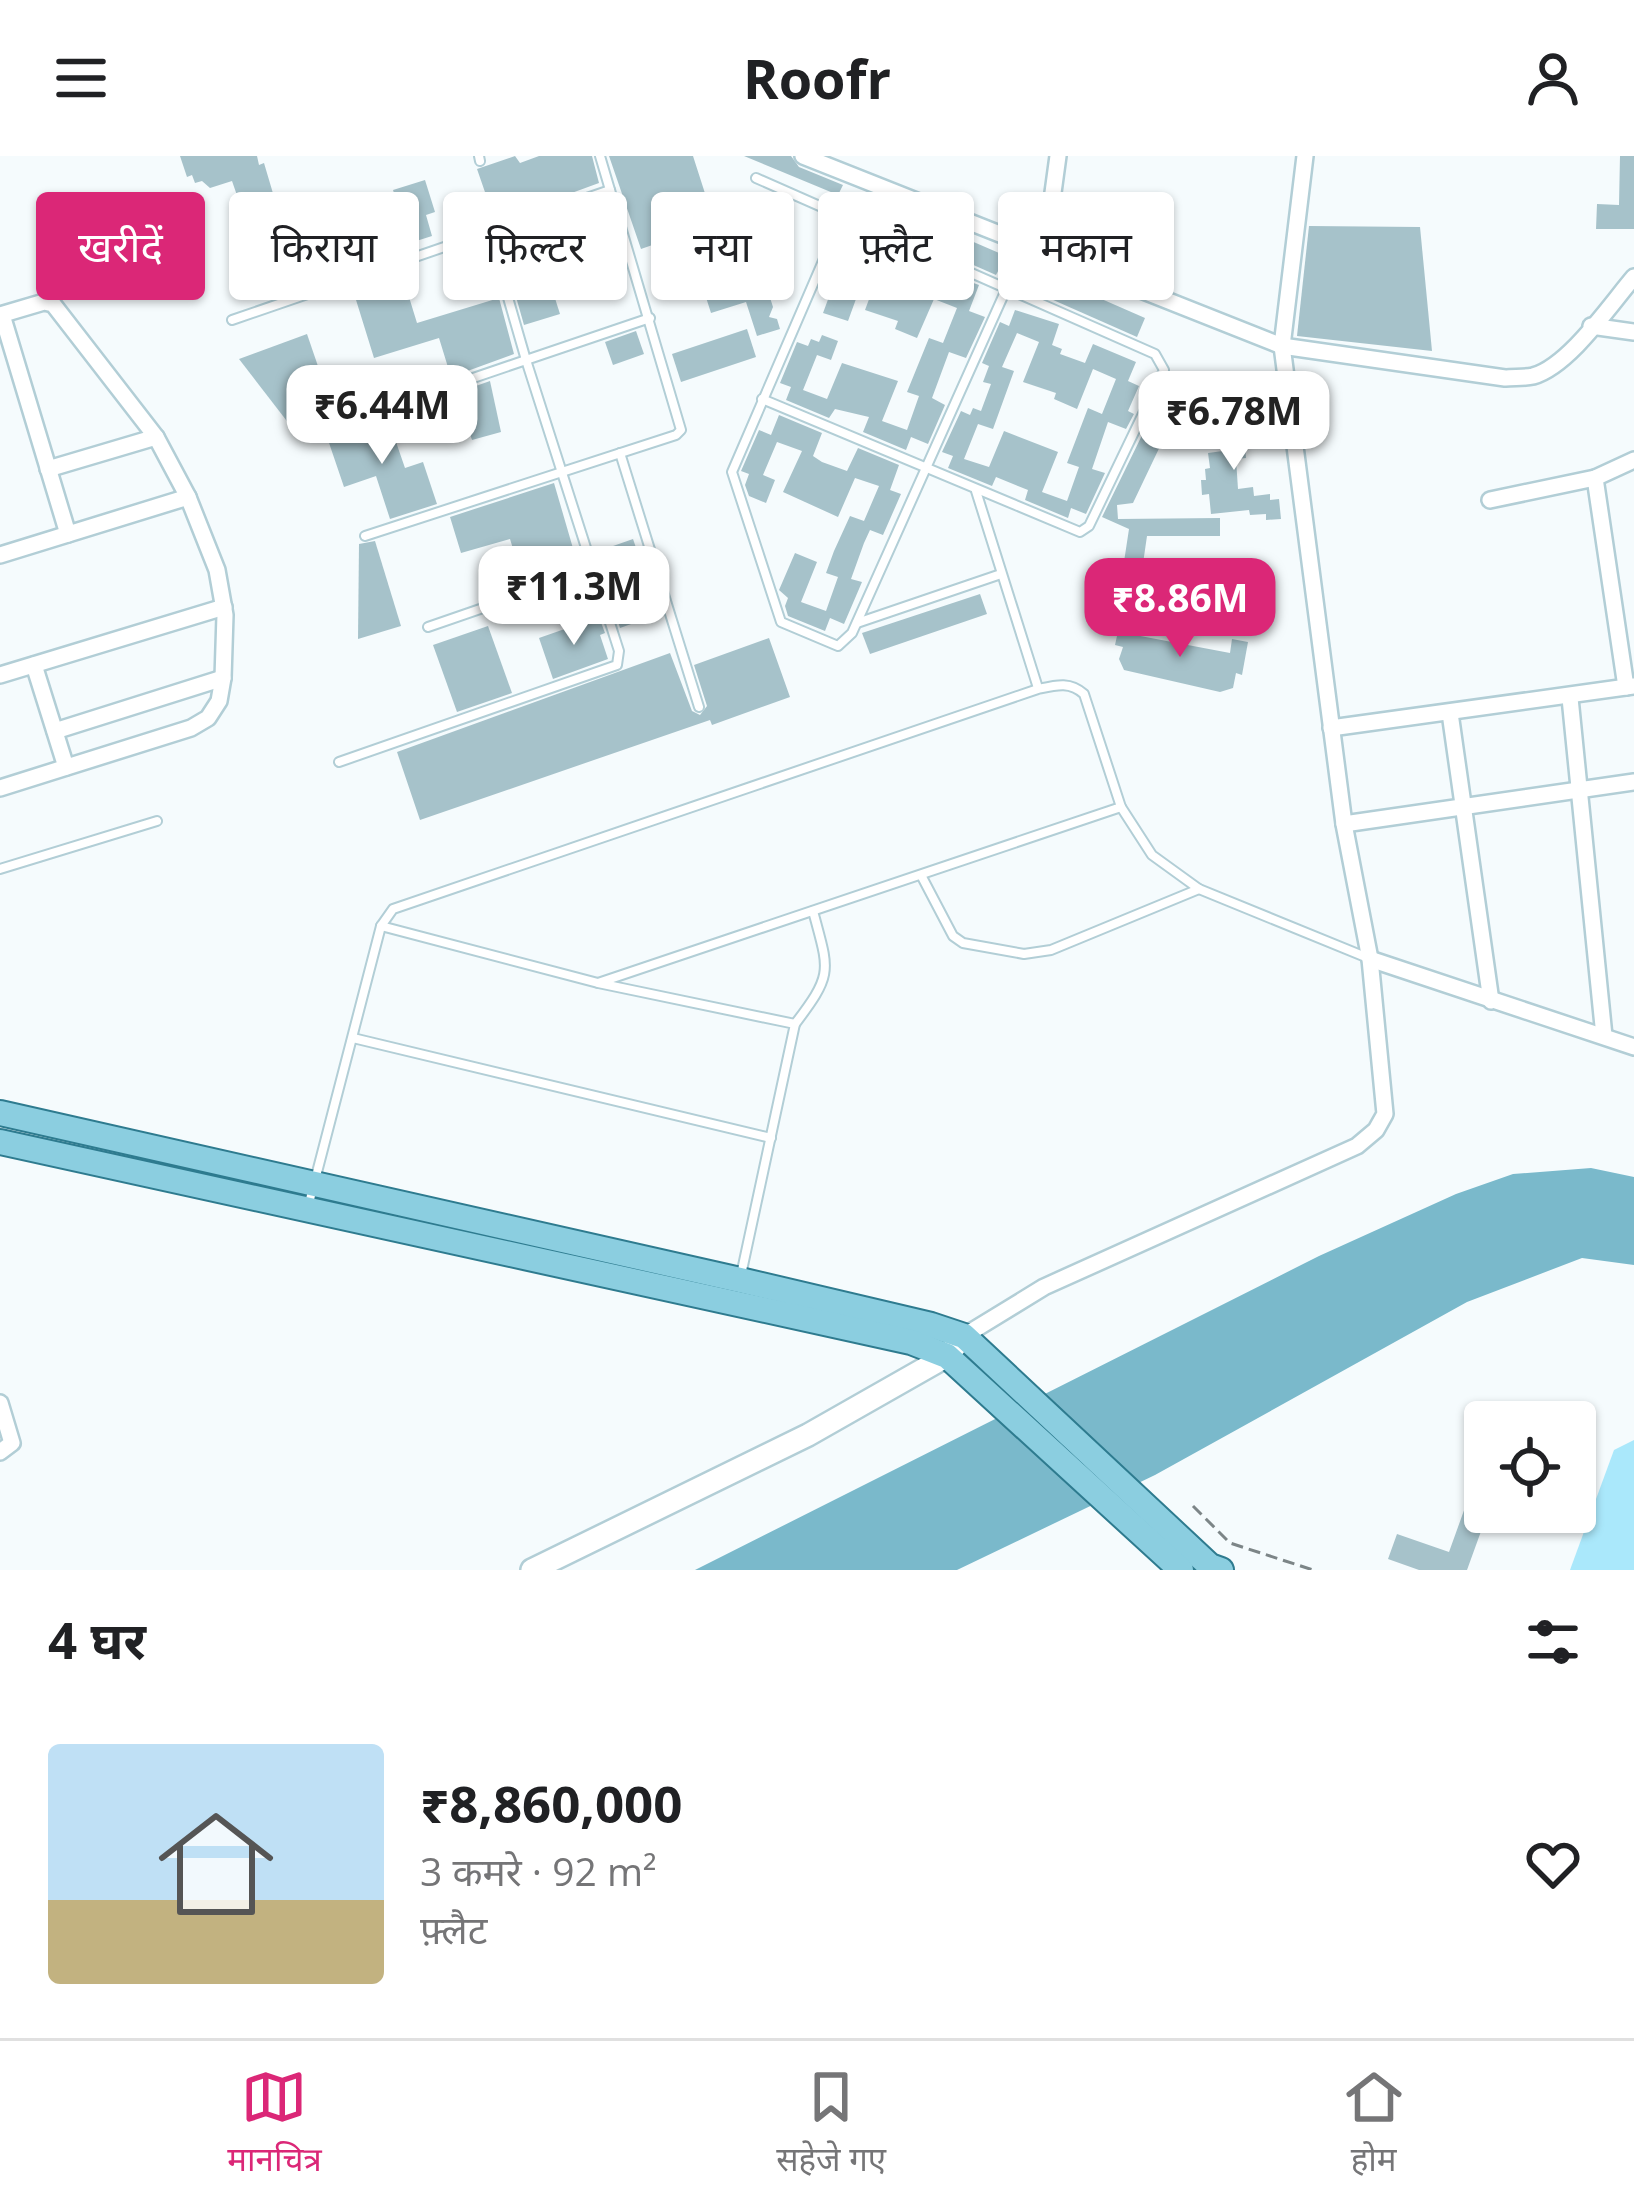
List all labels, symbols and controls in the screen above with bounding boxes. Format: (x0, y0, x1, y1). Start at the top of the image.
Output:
text: Roofr (743, 41, 891, 115)
icon: menu (48, 45, 114, 111)
icon: person (1520, 45, 1586, 111)
chip: खरीदें (36, 192, 205, 300)
chip: किराया (229, 192, 419, 300)
chip: फ़िल्टर (443, 192, 627, 300)
chip: नया (651, 192, 794, 300)
chip: फ़्लैट (818, 192, 974, 300)
chip: मकान (998, 192, 1174, 300)
pin: ₹6.44M (284, 365, 480, 467)
pin: ₹6.78M (1136, 371, 1332, 473)
text: ₹6.44M (313, 377, 451, 430)
text: ₹6.78M (1165, 383, 1303, 436)
pin: ₹11.3M (476, 546, 672, 648)
text: ₹11.3M (505, 558, 643, 611)
pin: ₹8.86M (1082, 558, 1278, 660)
text: ₹8.86M (1111, 570, 1249, 623)
map controls (1464, 1401, 1596, 1533)
button: locate (1464, 1401, 1596, 1533)
text: 4 घर (48, 1604, 146, 1674)
icon: filters (1520, 1609, 1586, 1675)
text: ₹8,860,000 (420, 1768, 682, 1838)
icon: home (144, 1792, 288, 1936)
icon: heart (1520, 1831, 1586, 1897)
text: 3 कमरे · 92 m² (420, 1844, 657, 1897)
text: फ़्लैट (420, 1902, 487, 1955)
tab: मानचित्र (227, 2064, 322, 2184)
tab: सहेजे गए (776, 2064, 886, 2184)
tab: होम (1341, 2064, 1407, 2184)

